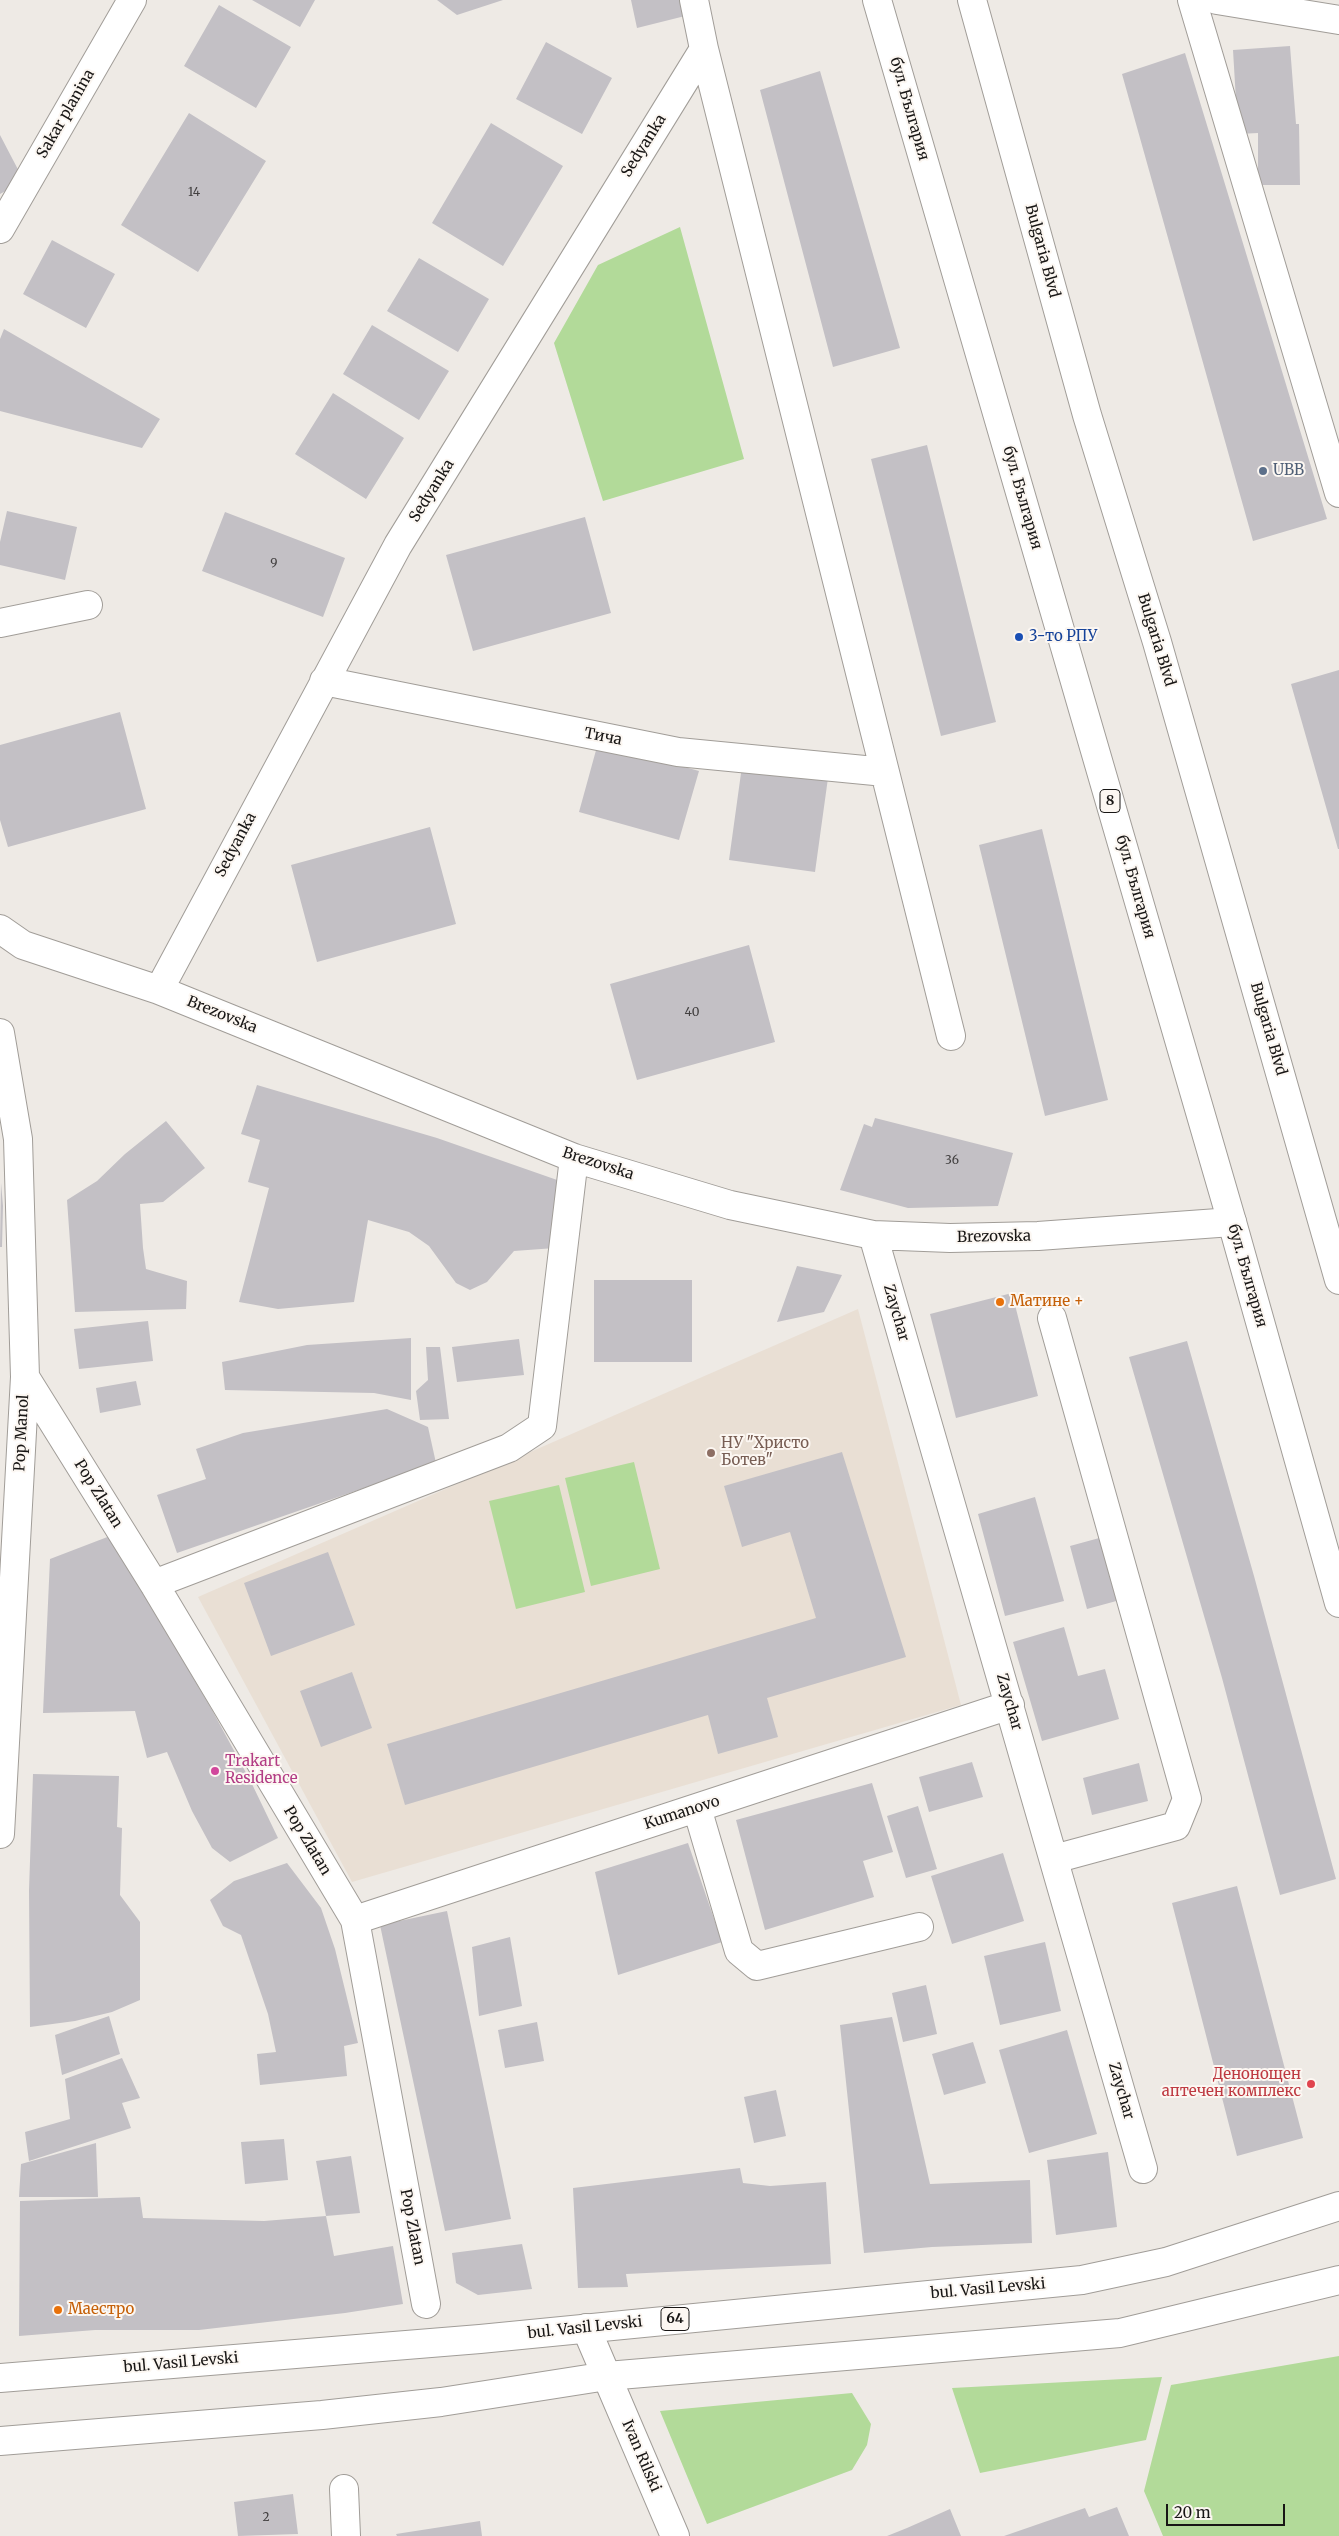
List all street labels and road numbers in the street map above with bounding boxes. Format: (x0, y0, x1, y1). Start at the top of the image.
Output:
street label: бул. България (886, 55, 932, 163)
street label: Sakar planina (33, 66, 99, 162)
street label: Sedyanka (618, 111, 670, 181)
street label: Bulgaria Blvd (1021, 202, 1063, 300)
street label: бул. България (999, 444, 1045, 552)
street label: Sedyanka (406, 456, 458, 526)
street label: Bulgaria Blvd (1133, 591, 1179, 689)
street label: Тича (583, 725, 623, 749)
road number: 8 (1100, 789, 1120, 812)
street label: Sedyanka (212, 810, 260, 880)
street label: бул. България (1112, 833, 1158, 941)
street label: Bulgaria Blvd (1246, 980, 1290, 1078)
street label: Brezovska (184, 993, 260, 1037)
street label: Brezovska (560, 1144, 636, 1184)
street label: бул. България (1224, 1222, 1270, 1330)
street label: Brezovska (957, 1227, 1031, 1247)
street label: Zaychar (879, 1282, 913, 1344)
street label: Pop Manol (11, 1394, 33, 1472)
street label: Pop Zlatan (70, 1457, 126, 1531)
street label: Zaychar (992, 1671, 1026, 1733)
street label: Kumanovo (642, 1792, 722, 1834)
street label: Pop Zlatan (279, 1803, 335, 1879)
street label: Zaychar (1104, 2060, 1138, 2122)
street label: Pop Zlatan (396, 2187, 428, 2267)
street label: bul. Vasil Levski (930, 2275, 1046, 2303)
road number: 64 (661, 2308, 689, 2330)
street label: bul. Vasil Levski (527, 2313, 643, 2343)
street label: bul. Vasil Levski (123, 2349, 239, 2377)
street label: Ivan Rilski (618, 2417, 664, 2495)

